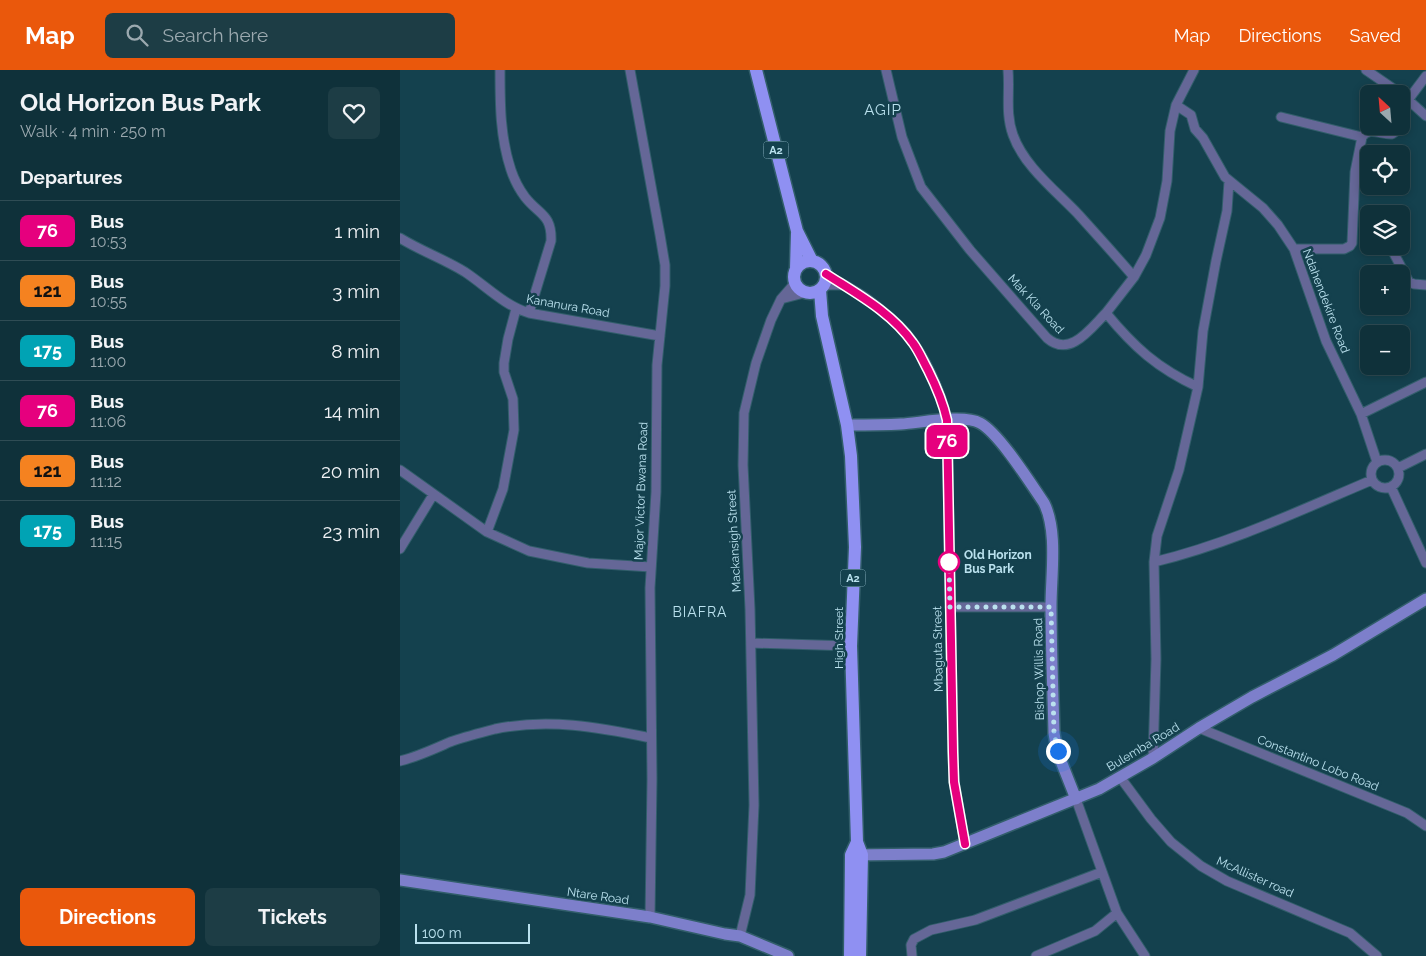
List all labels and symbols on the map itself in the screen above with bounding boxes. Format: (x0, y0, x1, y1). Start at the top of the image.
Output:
north arrow (1360, 85, 1410, 135)
district label: AGIP (864, 101, 902, 119)
road number: A2 (764, 142, 788, 158)
street label: Ndahendekire Road (1300, 247, 1352, 355)
street label: Mak Kla Road (1005, 272, 1067, 336)
street label: Kananura Road (525, 292, 611, 320)
street label: Major Victor Bwana Road (632, 422, 650, 560)
line badge: 76 (924, 425, 970, 457)
street label: Mackansigh Street (724, 489, 744, 593)
place label: Old Horizon Bus Park (964, 548, 1032, 576)
marker: Old Horizon Bus Park (938, 551, 960, 573)
road number: A2 (840, 569, 866, 586)
district label: BIAFRA (672, 604, 728, 620)
street label: Mbaguta Street (930, 606, 946, 692)
street label: High Street (832, 607, 846, 669)
street label: Bishop Willis Road (1031, 618, 1047, 720)
street label: Bulemba Road (1104, 720, 1182, 774)
street label: Constantino Lobo Road (1255, 732, 1381, 794)
your location (1046, 739, 1071, 764)
street label: McAllister road (1214, 854, 1296, 900)
street label: Ntare Road (566, 885, 630, 907)
scale bar (415, 921, 530, 944)

